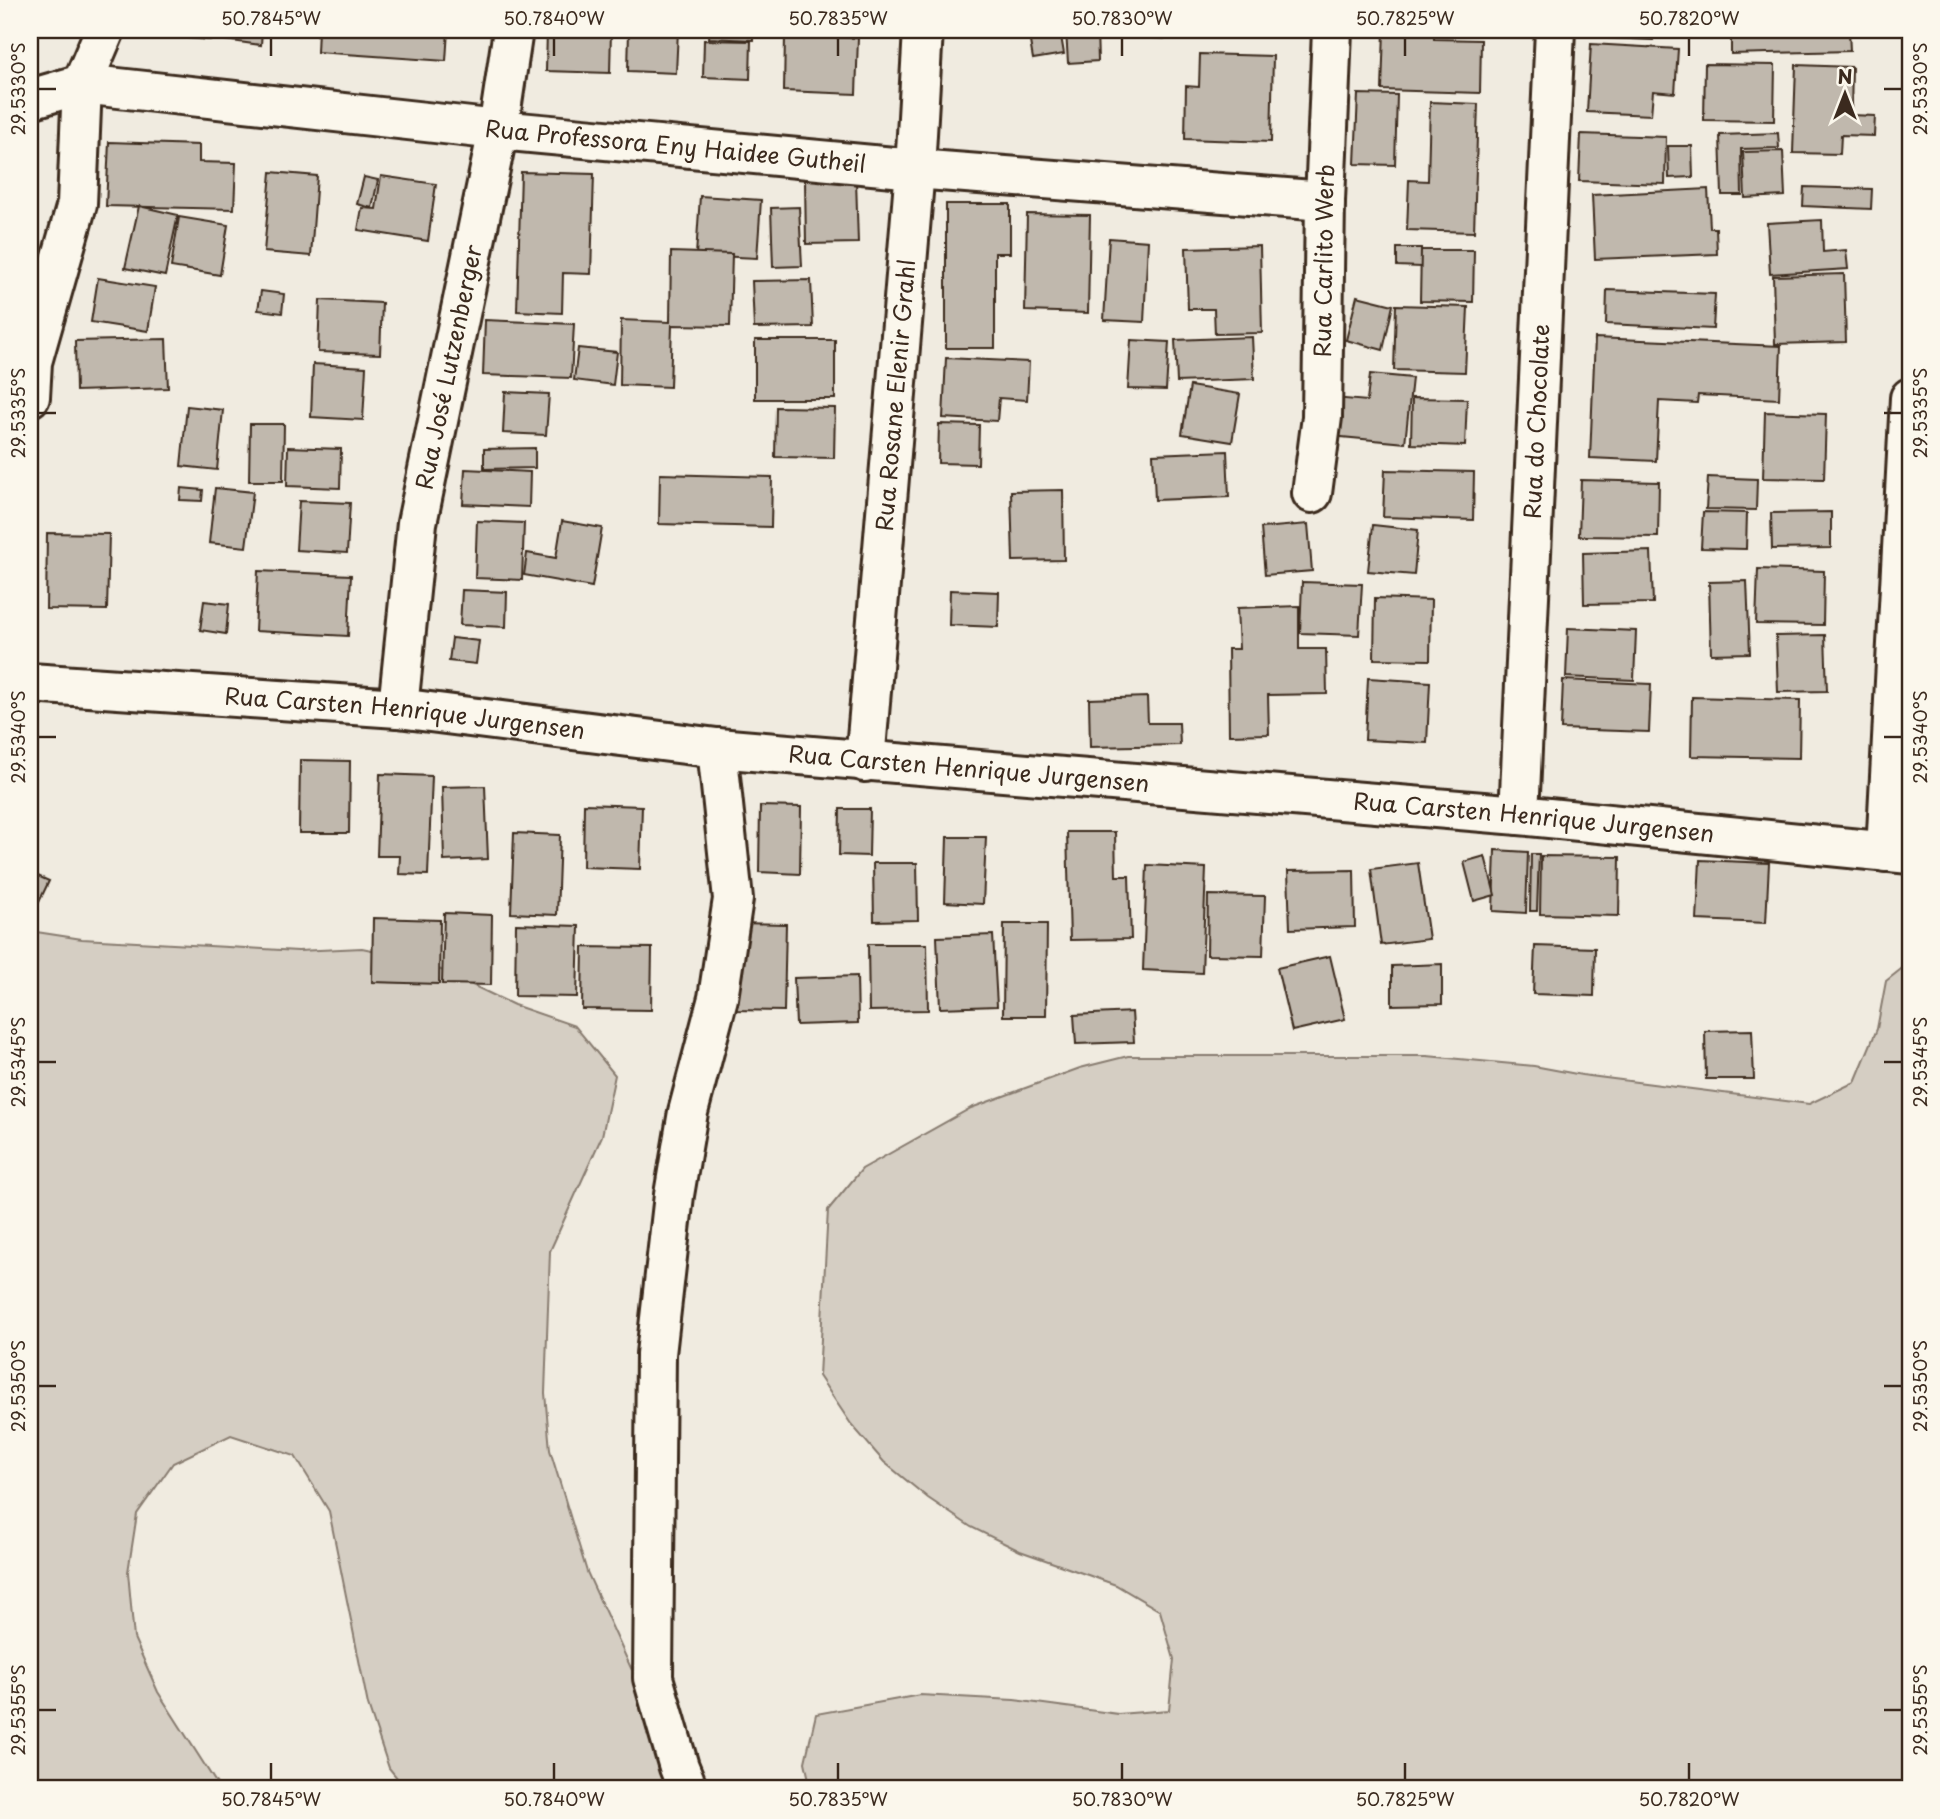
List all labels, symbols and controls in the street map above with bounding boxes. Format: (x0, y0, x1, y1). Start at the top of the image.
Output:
text: 50.7845°W (221, 4, 321, 31)
text: 50.7840°W (503, 4, 605, 31)
text: 50.7835°W (788, 4, 888, 31)
text: 50.7830°W (1071, 4, 1173, 31)
text: 50.7825°W (1356, 4, 1455, 31)
text: 50.7820°W (1639, 4, 1740, 31)
text: 29.5330°S (4, 42, 31, 136)
text: 29.5330°S (1906, 42, 1933, 136)
north arrow (1811, 60, 1881, 130)
text: N (1837, 62, 1853, 90)
street label: Rua Professora Eny Haidee Gutheil (483, 110, 868, 180)
street label: Rua Carlito Werb (1304, 163, 1342, 357)
street label: Rua José Lutzenberger (405, 241, 490, 492)
street label: Rua Rosane Elenir Grahl (866, 258, 923, 532)
street label: Rua do Chocolate (1514, 323, 1558, 520)
text: 29.5335°S (4, 367, 31, 459)
text: 29.5335°S (1906, 367, 1933, 459)
street label: Rua Carsten Henrique Jurgensen (223, 677, 587, 747)
text: 29.5340°S (4, 690, 31, 784)
text: 29.5340°S (1906, 690, 1933, 784)
street label: Rua Carsten Henrique Jurgensen (787, 735, 1151, 800)
street label: Rua Carsten Henrique Jurgensen (1352, 782, 1716, 850)
text: 29.5345°S (4, 1016, 31, 1108)
text: 29.5345°S (1906, 1016, 1933, 1108)
text: 29.5350°S (4, 1340, 31, 1432)
text: 29.5350°S (1906, 1340, 1933, 1432)
text: 29.5355°S (4, 1664, 31, 1756)
text: 29.5355°S (1906, 1664, 1933, 1756)
text: 50.7845°W (221, 1785, 321, 1812)
text: 50.7840°W (503, 1785, 605, 1812)
text: 50.7835°W (788, 1785, 888, 1812)
text: 50.7830°W (1071, 1785, 1173, 1812)
text: 50.7825°W (1356, 1785, 1455, 1812)
text: 50.7820°W (1639, 1785, 1740, 1812)

